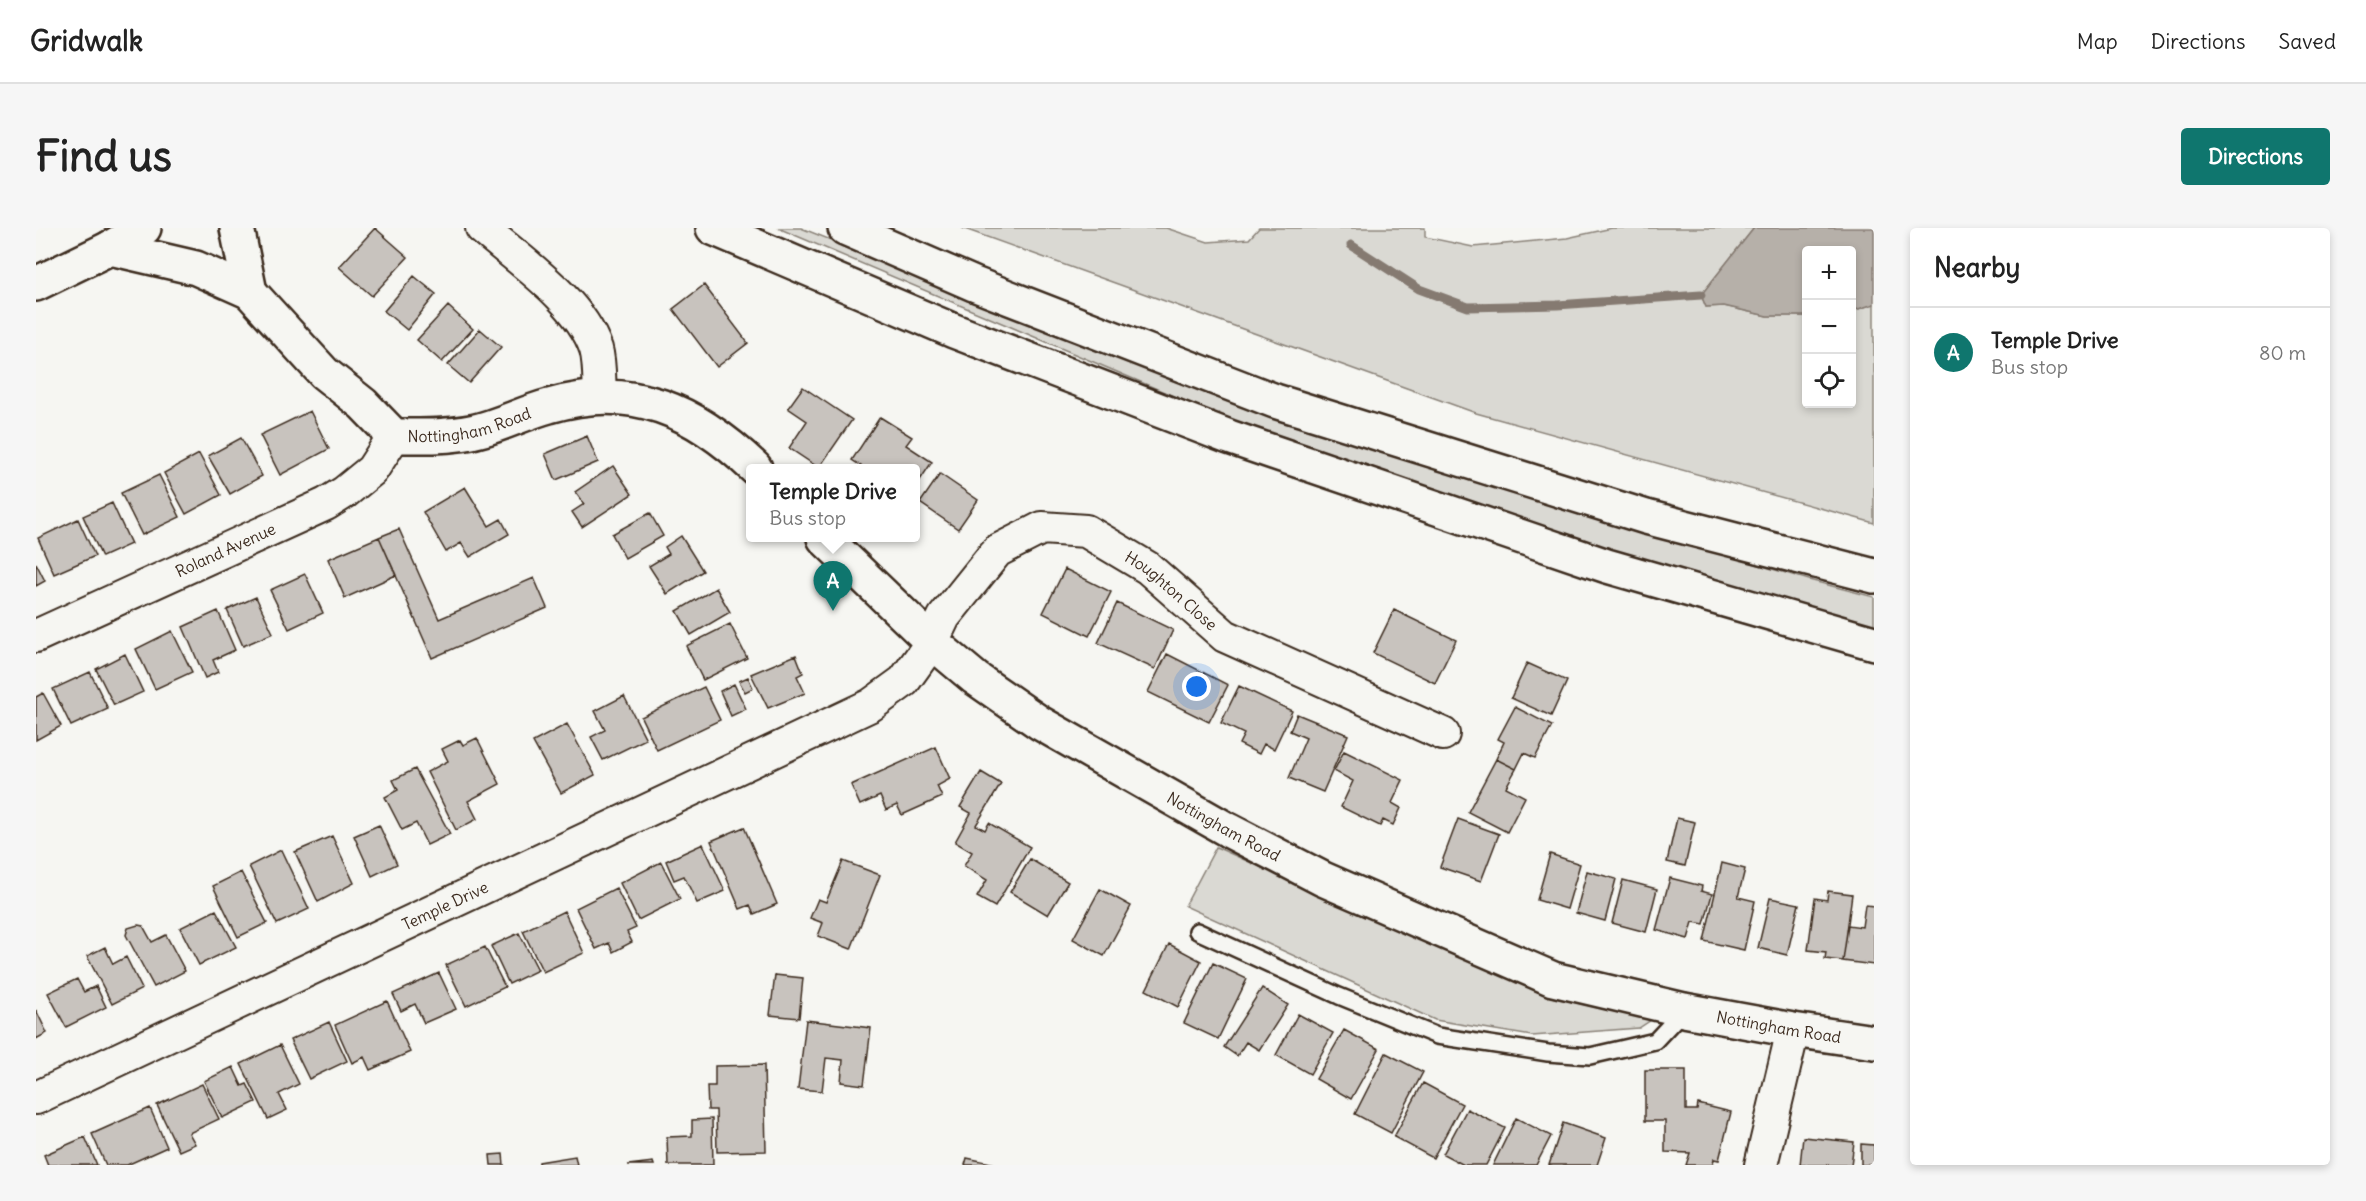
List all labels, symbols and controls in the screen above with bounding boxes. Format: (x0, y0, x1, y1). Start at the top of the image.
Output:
text: Gridwalk (30, 23, 143, 59)
text: Map (2077, 28, 2118, 55)
text: Directions (2151, 28, 2245, 55)
text: Saved (2278, 28, 2336, 55)
button: Directions (2181, 128, 2330, 185)
text: Find us (36, 130, 172, 182)
map controls (1802, 246, 1856, 408)
button: + (1802, 246, 1856, 300)
text: Nearby (1934, 251, 2020, 284)
button: − (1802, 300, 1856, 354)
text: Temple Drive (1991, 326, 2119, 354)
text: A (1947, 340, 1960, 365)
text: 80 m (2259, 340, 2306, 365)
button: locate (1802, 354, 1856, 408)
text: Bus stop (1991, 354, 2068, 379)
street label: Nottingham Road (407, 403, 534, 446)
popup (746, 464, 920, 542)
text: Temple Drive (769, 477, 897, 505)
text: Bus stop (769, 505, 846, 530)
street label: Roland Avenue (172, 518, 279, 581)
street label: Houghton Close (1121, 547, 1222, 635)
pin: A (814, 562, 852, 611)
your location (1182, 672, 1211, 701)
street label: Nottingham Road (1164, 787, 1284, 865)
street label: Temple Drive (399, 877, 491, 934)
street label: Nottingham Road (1715, 1006, 1843, 1047)

